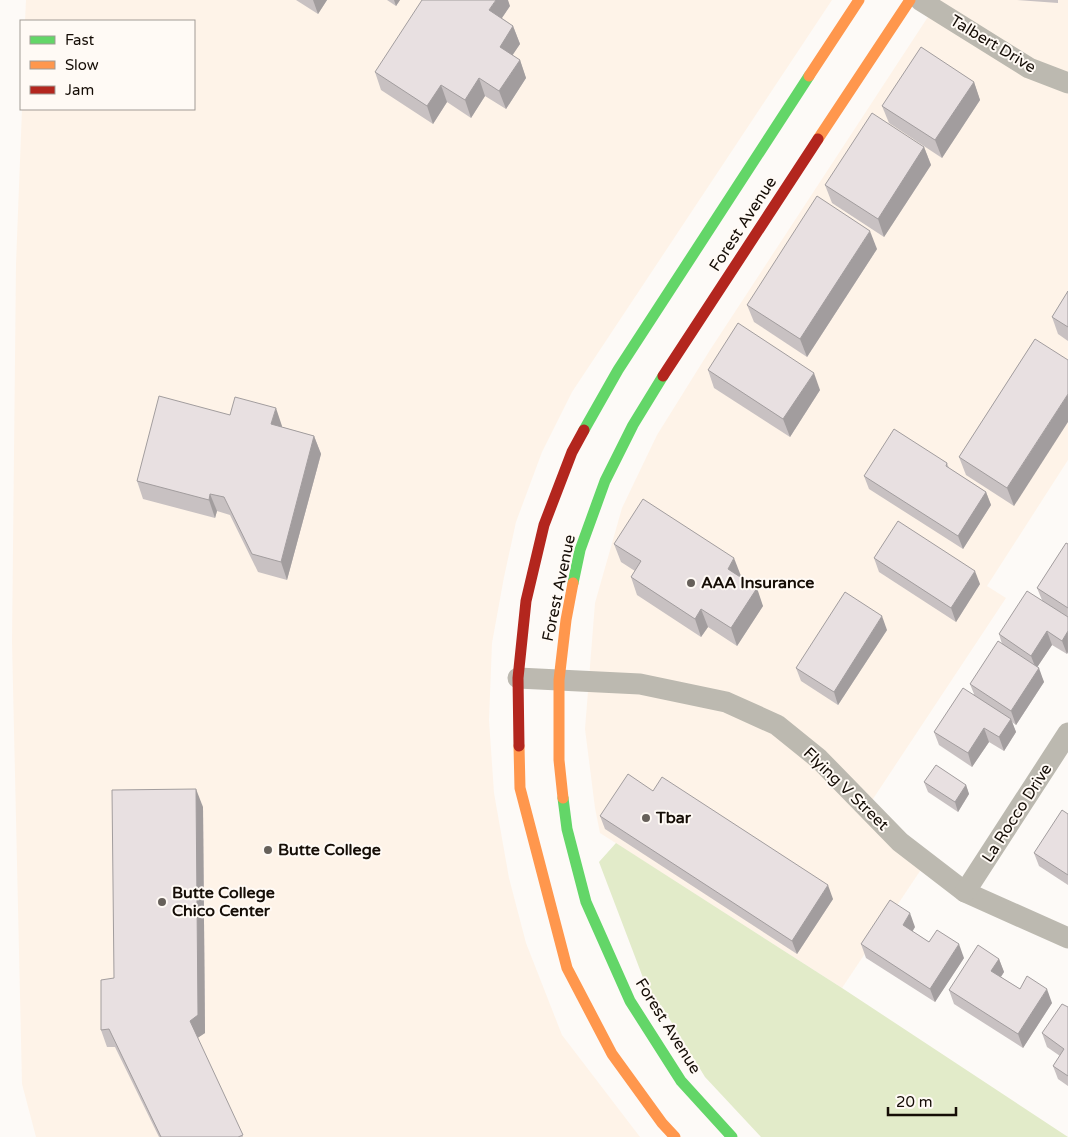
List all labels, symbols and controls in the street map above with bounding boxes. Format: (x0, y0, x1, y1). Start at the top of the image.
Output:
street label: Talbert Drive (947, 11, 1039, 77)
legend (20, 20, 195, 110)
text: Fast (65, 31, 95, 49)
text: Slow (65, 56, 99, 74)
text: Jam (65, 81, 94, 99)
street label: Forest Avenue (705, 173, 781, 275)
street label: Forest Avenue (538, 533, 580, 643)
place label: AAA Insurance (701, 573, 814, 593)
marker: AAA Insurance (685, 577, 697, 589)
street label: Flying V Street (799, 743, 893, 835)
street label: La Rocco Drive (978, 760, 1056, 866)
place label: Tbar (655, 808, 692, 828)
marker: Tbar (640, 812, 652, 824)
place label: Butte College (278, 840, 381, 860)
marker: Butte College (262, 844, 274, 856)
place label: Butte College Chico Center (172, 883, 275, 921)
marker: Butte College Chico Center (156, 896, 168, 908)
street label: Forest Avenue (631, 975, 705, 1077)
scale bar (888, 1084, 956, 1116)
text: 20 m (896, 1093, 933, 1111)

